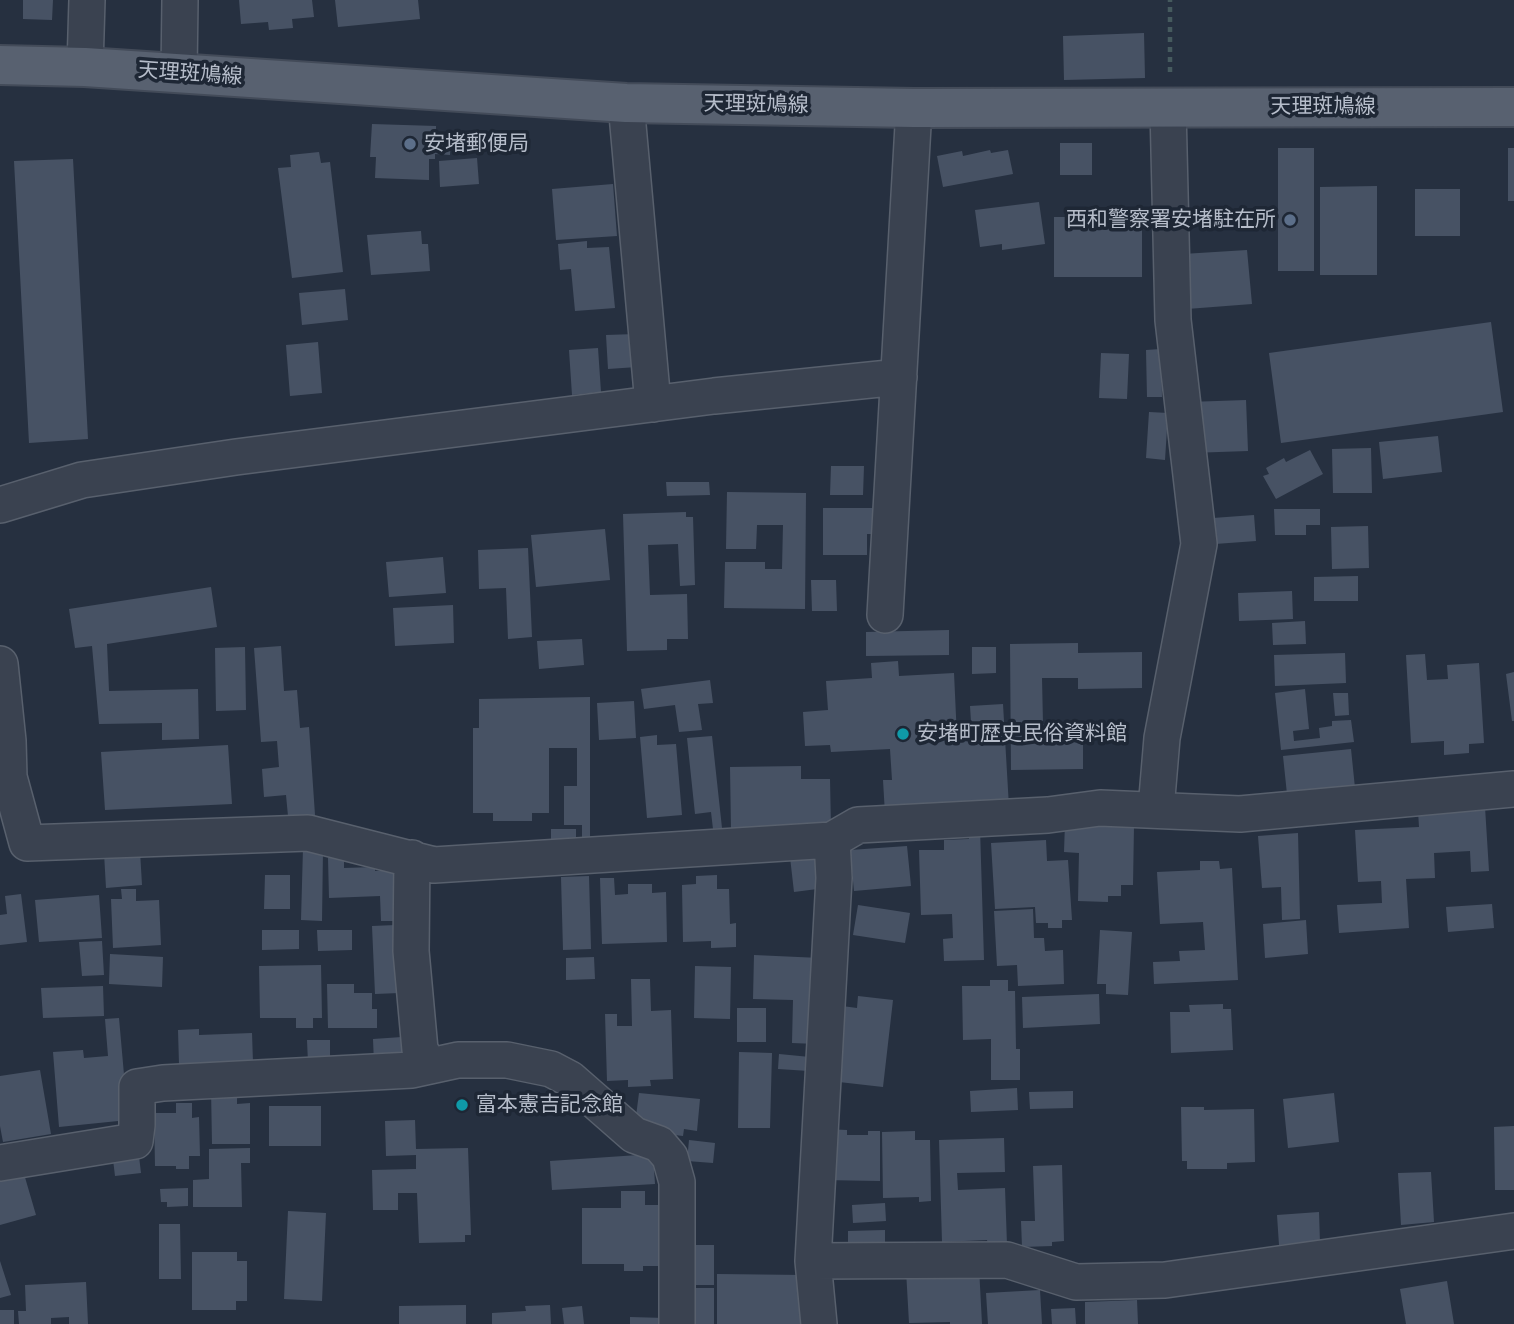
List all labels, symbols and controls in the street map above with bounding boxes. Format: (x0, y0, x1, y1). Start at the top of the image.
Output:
street label: 天理斑鳩線 (137, 58, 243, 90)
street label: 天理斑鳩線 (703, 91, 809, 119)
street label: 天理斑鳩線 (1271, 94, 1375, 120)
place label: 安堵郵便局 (424, 131, 529, 157)
marker: 安堵郵便局 (402, 136, 418, 152)
place label: 西和警察署安堵駐在所 (1066, 207, 1276, 233)
marker: 西和警察署安堵駐在所 (1282, 212, 1298, 228)
place label: 安堵町歴史民俗資料館 (917, 721, 1127, 747)
marker: 安堵町歴史民俗資料館 (895, 726, 911, 742)
place label: 富本憲吉記念館 (476, 1092, 623, 1118)
marker: 富本憲吉記念館 (454, 1097, 470, 1113)

